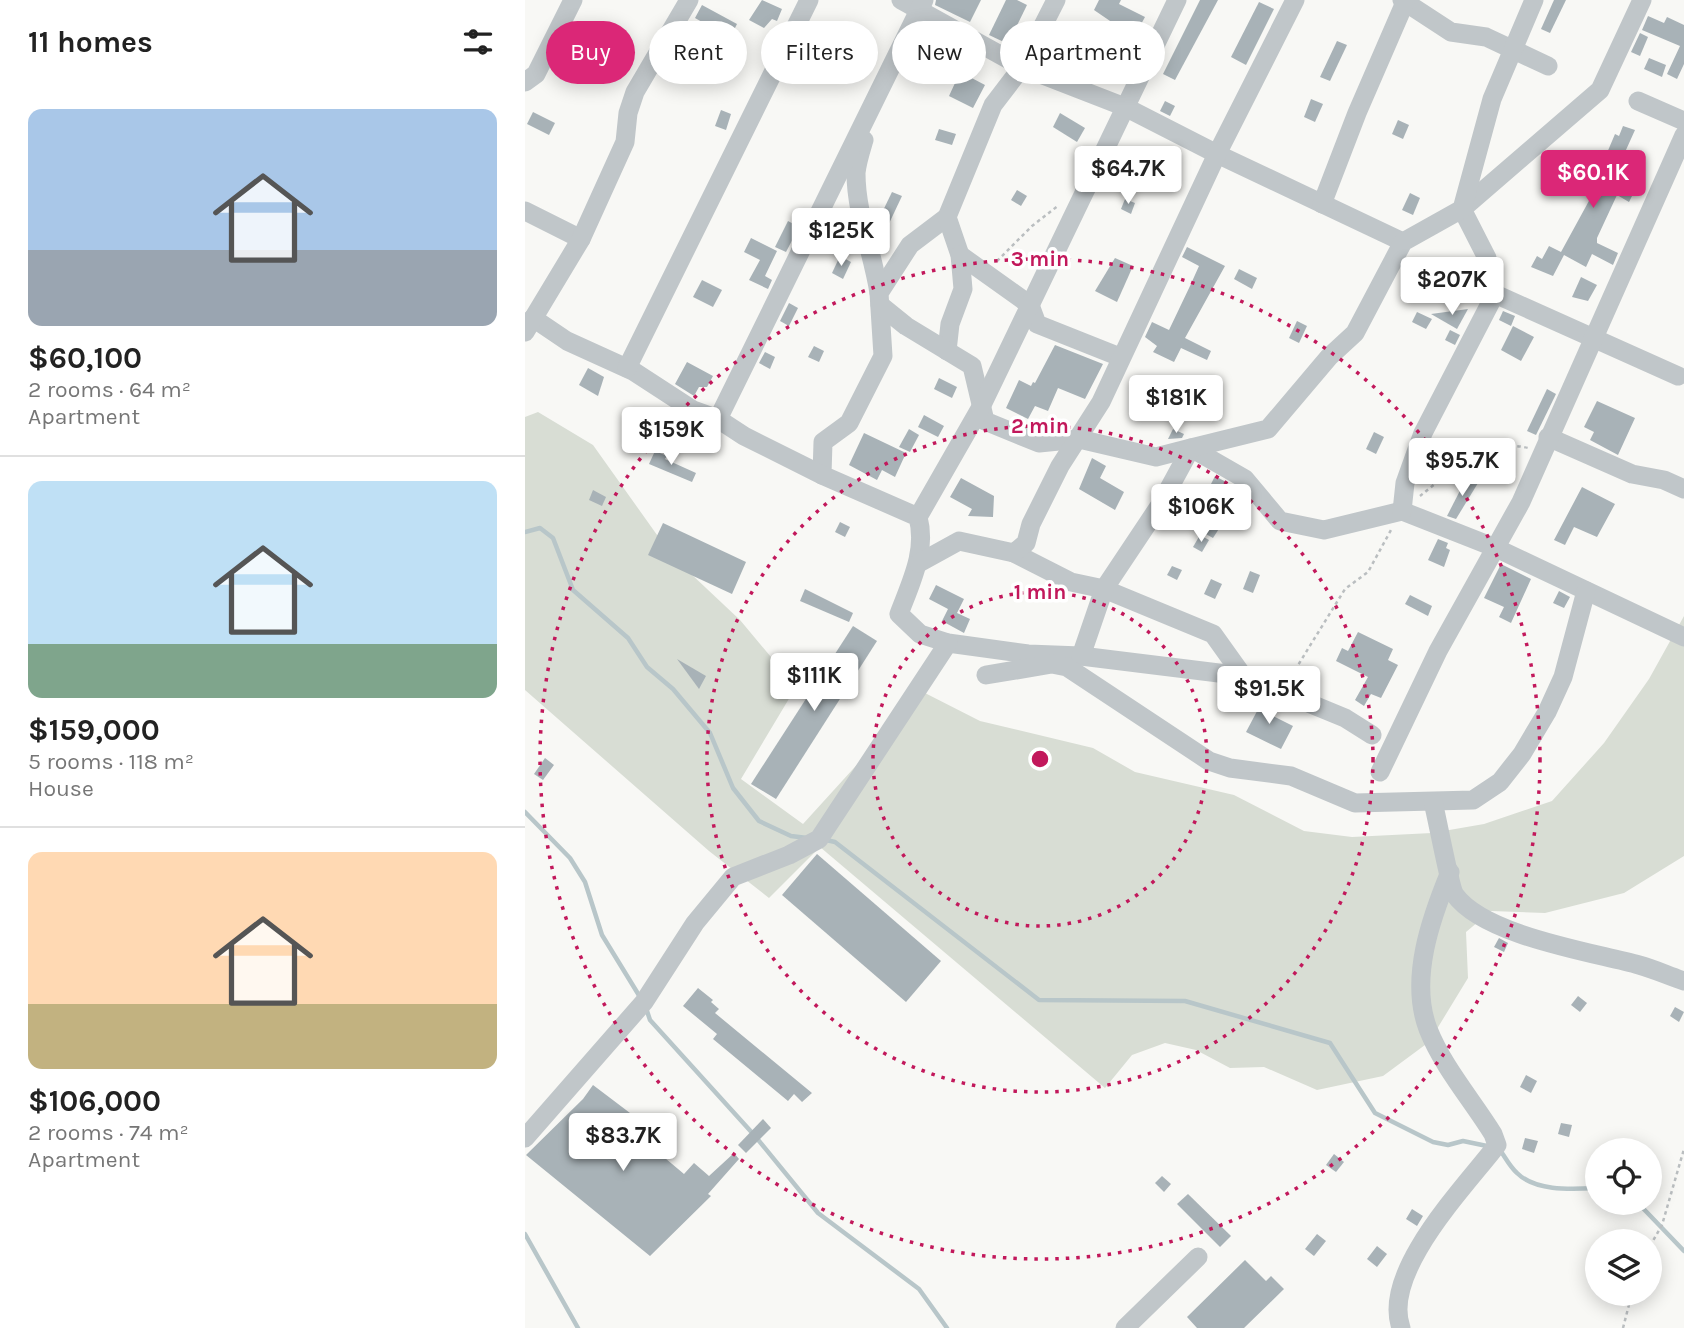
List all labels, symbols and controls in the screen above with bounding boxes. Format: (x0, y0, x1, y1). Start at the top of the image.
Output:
chip: Buy (546, 21, 635, 84)
chip: Rent (649, 21, 747, 84)
chip: Filters (761, 21, 878, 84)
chip: New (892, 21, 986, 84)
chip: Apartment (1000, 21, 1165, 84)
icon: filters (459, 23, 497, 61)
text: 11 homes (28, 24, 153, 60)
pin: $64.7K (1071, 146, 1185, 206)
pin: $60.1K (1536, 150, 1650, 210)
icon: home (200, 155, 326, 281)
text: $64.7K (1091, 155, 1165, 182)
text: $60.1K (1557, 159, 1629, 186)
pin: $125K (792, 208, 890, 268)
text: $125K (808, 217, 874, 244)
text: 3 min (1011, 247, 1069, 271)
pin: $207K (1403, 258, 1501, 317)
text: $207K (1417, 266, 1487, 293)
text: $60,100 (28, 340, 142, 376)
text: 2 rooms · 64 m² (28, 376, 191, 403)
pin: $181K (1127, 376, 1225, 435)
text: $181K (1145, 384, 1207, 411)
text: Apartment (28, 403, 140, 430)
pin: $159K (622, 407, 720, 467)
text: 2 min (1011, 414, 1069, 438)
text: $159K (638, 416, 704, 443)
pin: $95.7K (1405, 438, 1519, 498)
text: $95.7K (1425, 447, 1499, 474)
pin: $106K (1152, 484, 1250, 544)
text: $106K (1167, 493, 1235, 520)
icon: home (200, 527, 326, 653)
text: 1 min (1014, 580, 1066, 604)
pin: $111K (765, 654, 863, 713)
text: $111K (786, 662, 842, 689)
pin: $91.5K (1212, 666, 1326, 726)
text: $91.5K (1233, 675, 1305, 702)
text: $159,000 (28, 712, 160, 748)
centre of rings (1028, 747, 1052, 771)
text: 5 rooms · 118 m² (28, 748, 194, 775)
text: House (28, 775, 94, 802)
icon: home (200, 898, 326, 1024)
text: $106,000 (28, 1083, 161, 1119)
pin: $83.7K (566, 1114, 680, 1173)
text: 2 rooms · 74 m² (28, 1119, 189, 1146)
text: $83.7K (585, 1122, 661, 1149)
map controls (1585, 1138, 1662, 1306)
button: locate (1585, 1138, 1662, 1215)
text: Apartment (28, 1146, 140, 1173)
button: layers (1585, 1229, 1662, 1306)

